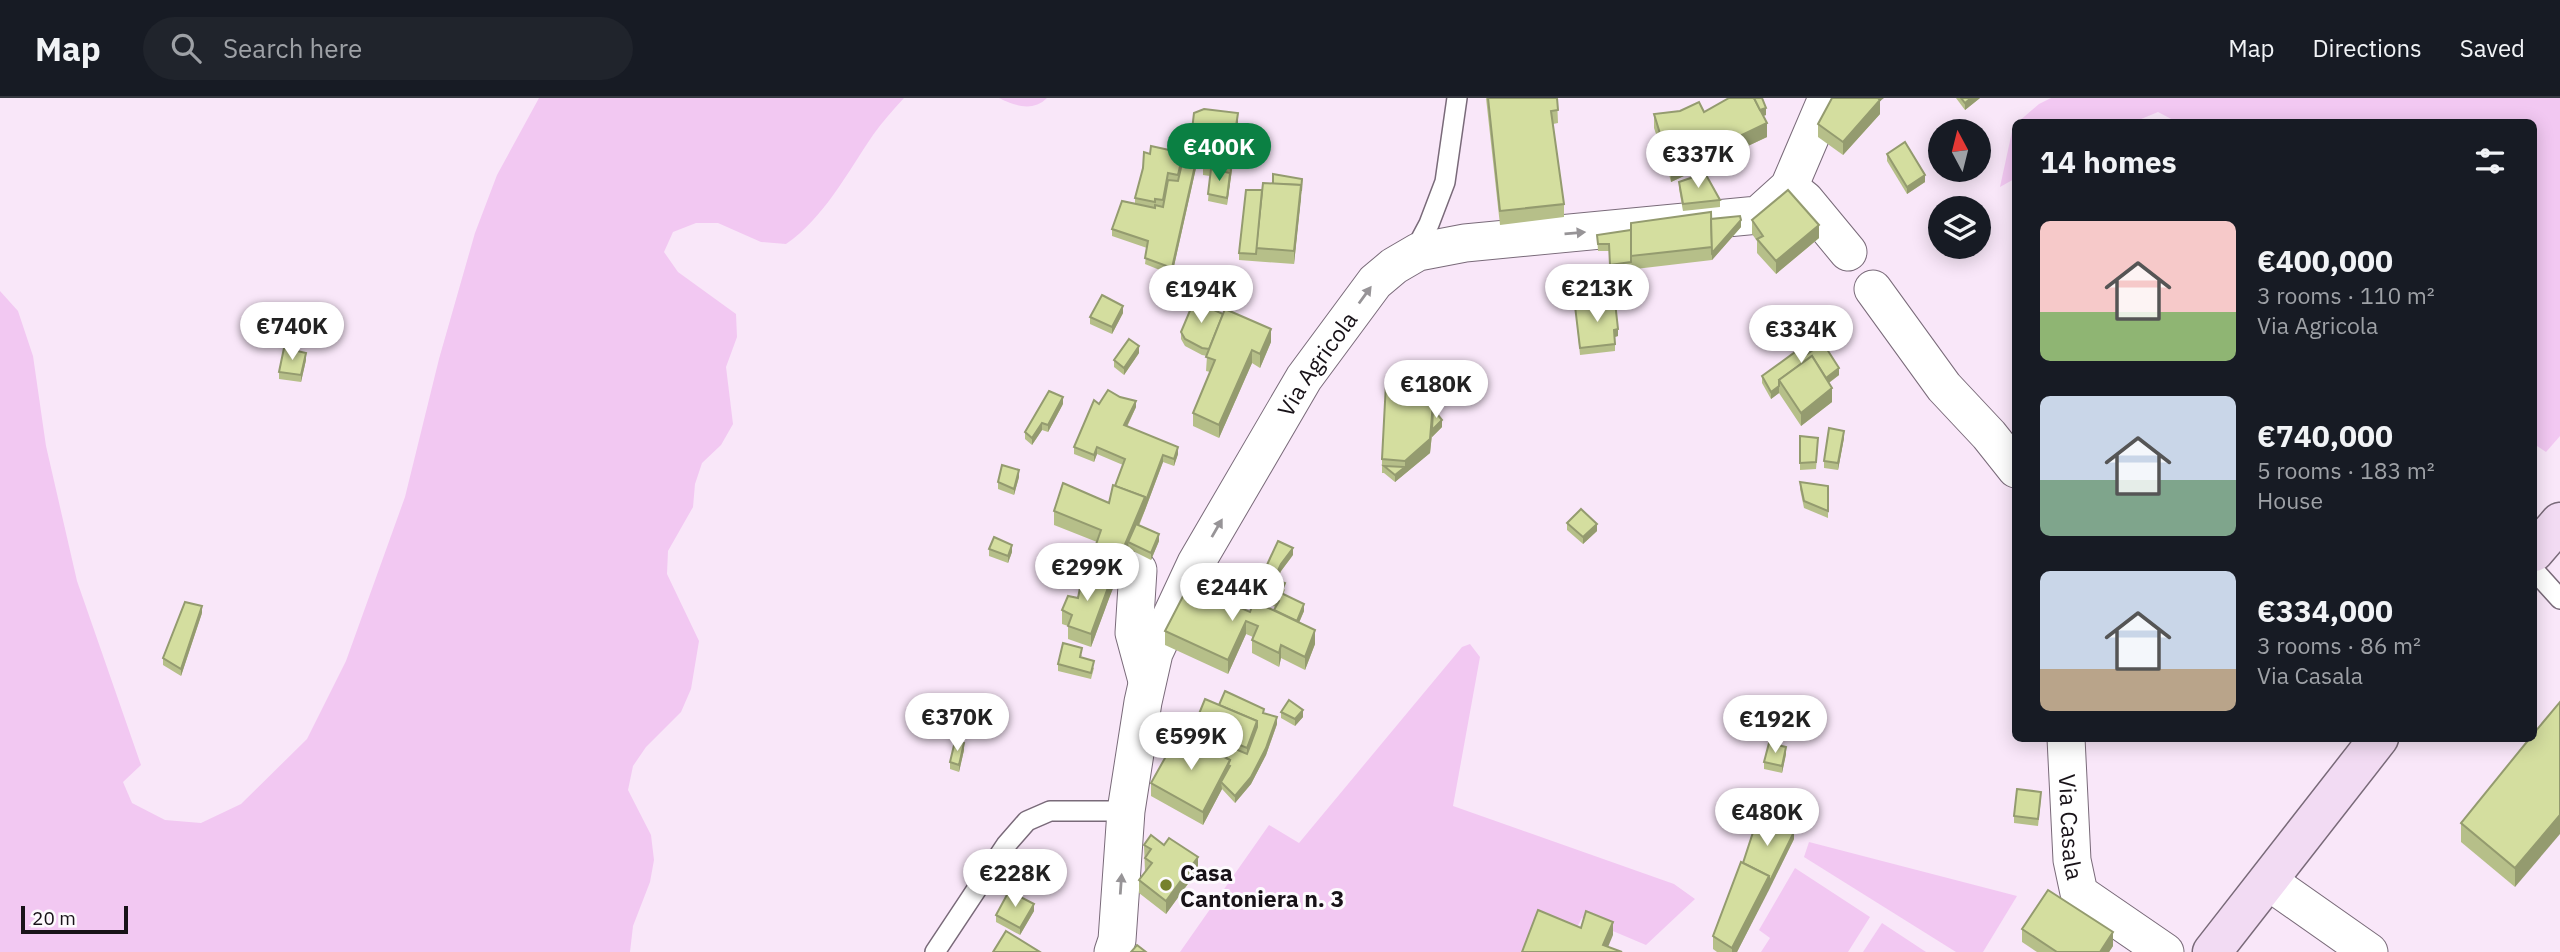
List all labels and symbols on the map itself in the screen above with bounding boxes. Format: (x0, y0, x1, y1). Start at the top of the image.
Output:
north arrow (1928, 119, 1992, 182)
pin: €400K (1170, 123, 1268, 183)
pin: €337K (1649, 130, 1747, 190)
one-way arrow (1564, 228, 1586, 239)
pin: €213K (1548, 264, 1646, 324)
pin: €194K (1152, 266, 1250, 325)
one-way arrow (1358, 286, 1372, 304)
pin: €740K (243, 302, 341, 362)
street label: Via Agricola (1270, 305, 1363, 422)
pin: €334K (1752, 306, 1850, 365)
pin: €180K (1387, 360, 1485, 420)
one-way arrow (1211, 518, 1223, 537)
pin: €299K (1038, 544, 1136, 603)
pin: €244K (1183, 564, 1281, 623)
pin: €370K (908, 694, 1006, 753)
pin: €192K (1726, 696, 1824, 755)
pin: €599K (1142, 712, 1240, 772)
street label: Via Casala (2053, 773, 2091, 883)
pin: €480K (1718, 788, 1816, 848)
pin: €228K (966, 850, 1064, 909)
place label: Casa Cantoniera n. 3 (1180, 857, 1344, 913)
one-way arrow (1115, 873, 1126, 895)
marker: Casa Cantoniera n. 3 (1158, 877, 1174, 893)
scale bar (21, 903, 128, 935)

